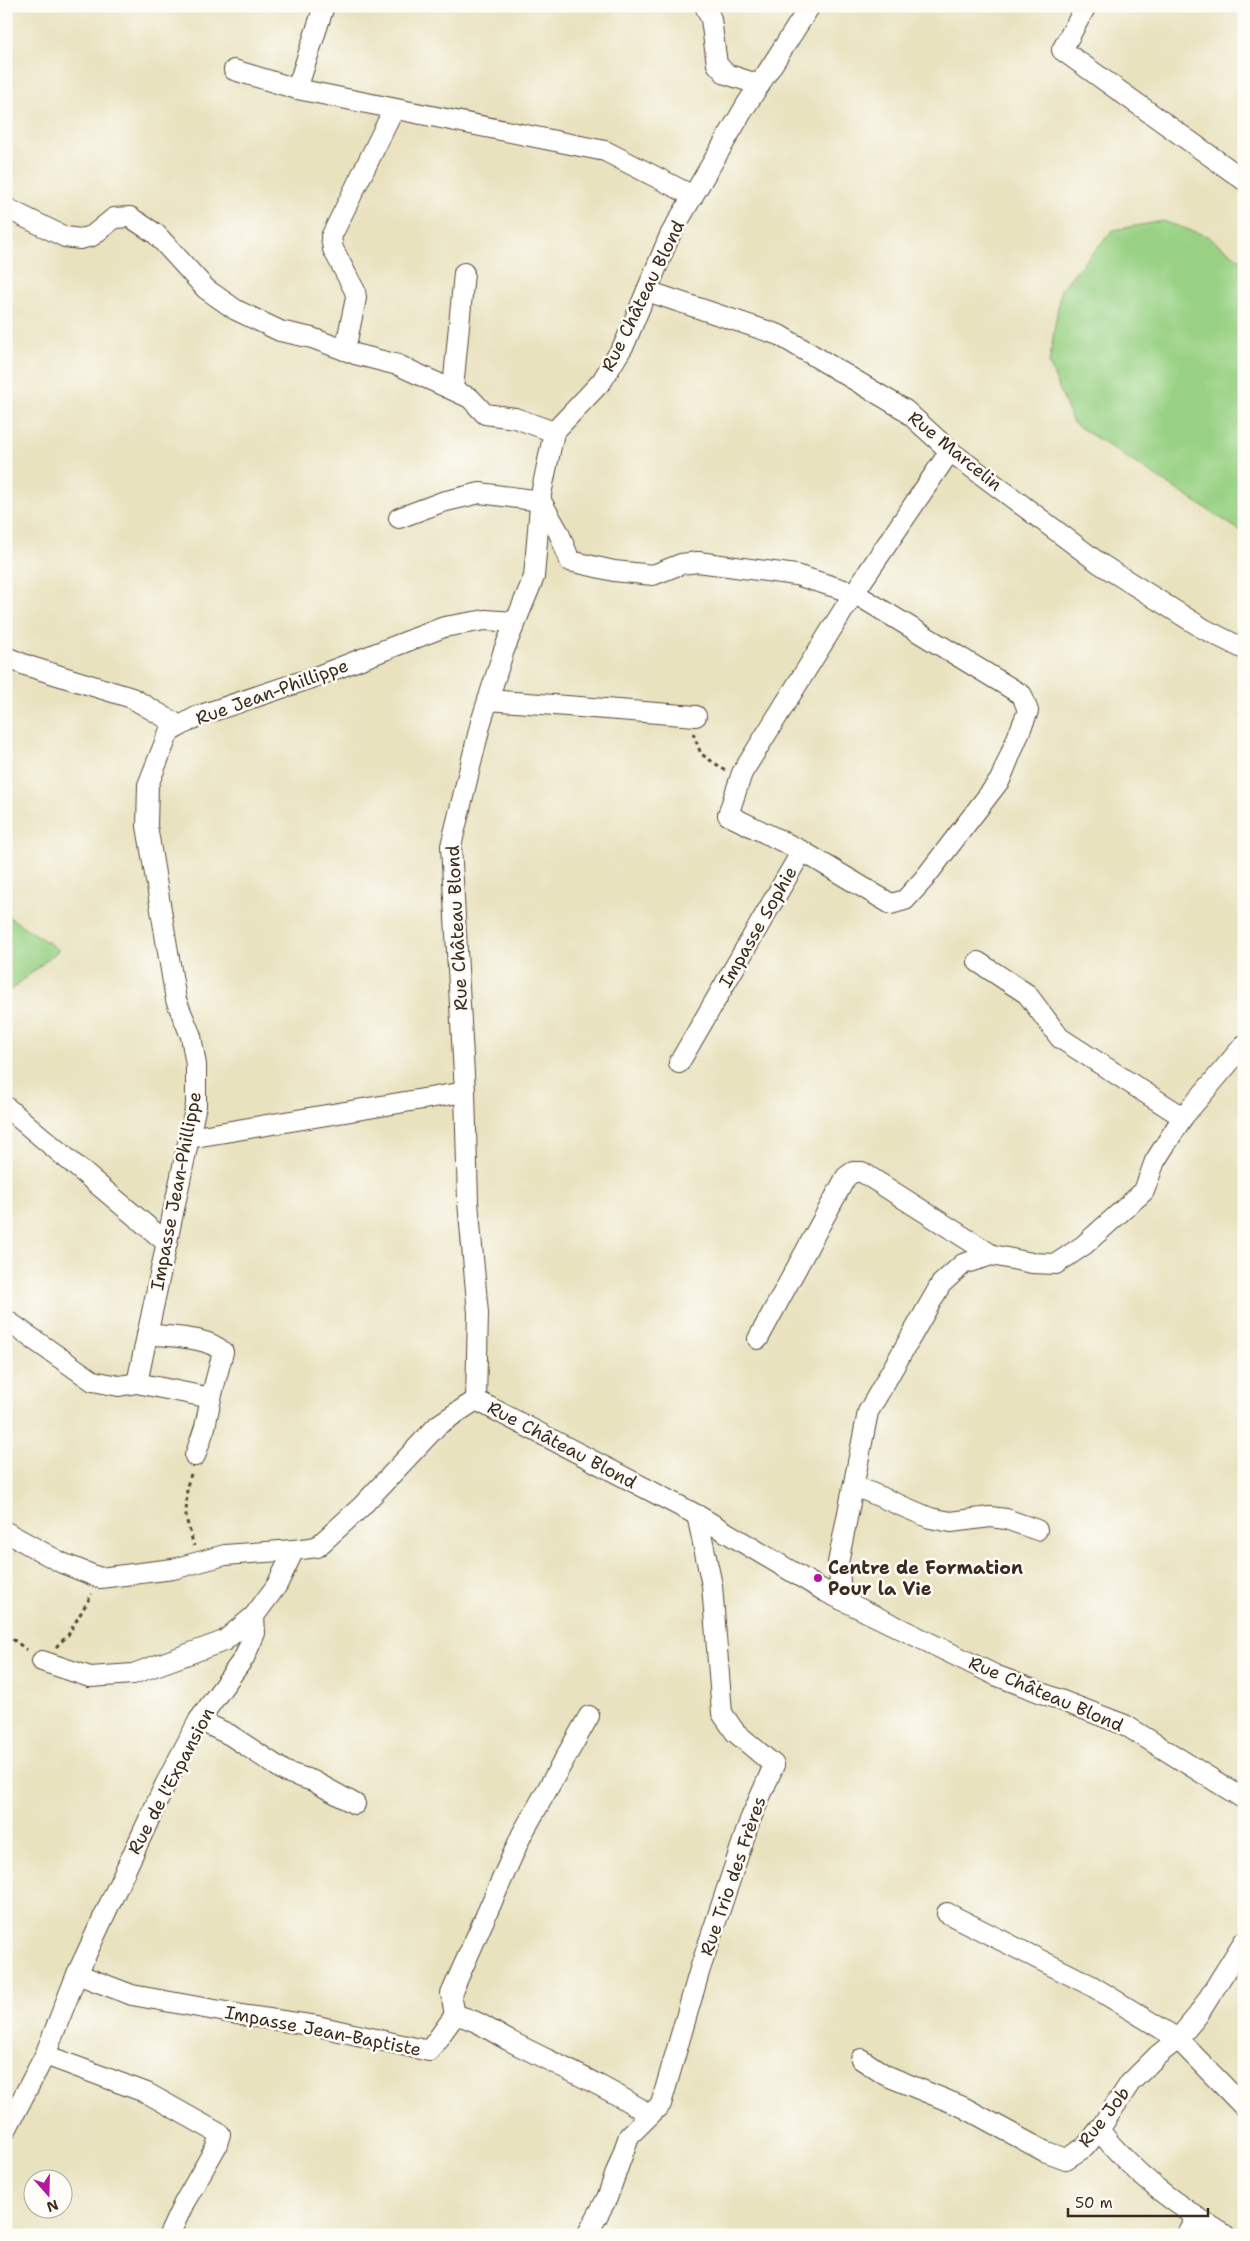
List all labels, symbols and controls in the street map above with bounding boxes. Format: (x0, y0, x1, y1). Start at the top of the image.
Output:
street label: Rue Château Blond (596, 216, 690, 376)
street label: Rue Marcelin (903, 406, 1007, 496)
street label: Rue Jean-Phillippe (192, 653, 352, 731)
street label: Rue Château Blond (441, 845, 473, 1011)
street label: Impasse Sophie (713, 862, 803, 992)
street label: Impasse Jean-Phillippe (145, 1090, 207, 1292)
street label: Rue Château Blond (483, 1395, 641, 1495)
place label: Centre de Formation Pour la Vie (828, 1556, 1023, 1601)
marker: Centre de Formation Pour la Vie (812, 1572, 824, 1584)
street label: Rue Château Blond (965, 1651, 1127, 1737)
street label: Rue de l'Expansion (122, 1703, 220, 1859)
street label: Rue Trio des Frères (694, 1793, 772, 1959)
street label: Impasse Jean-Baptiste (223, 2000, 423, 2062)
street label: Rue Job (1073, 2082, 1135, 2152)
north arrow (22, 2168, 72, 2218)
scale bar (1068, 2186, 1208, 2218)
text: 50 m (1075, 2193, 1113, 2213)
text: N (44, 2196, 61, 2217)

